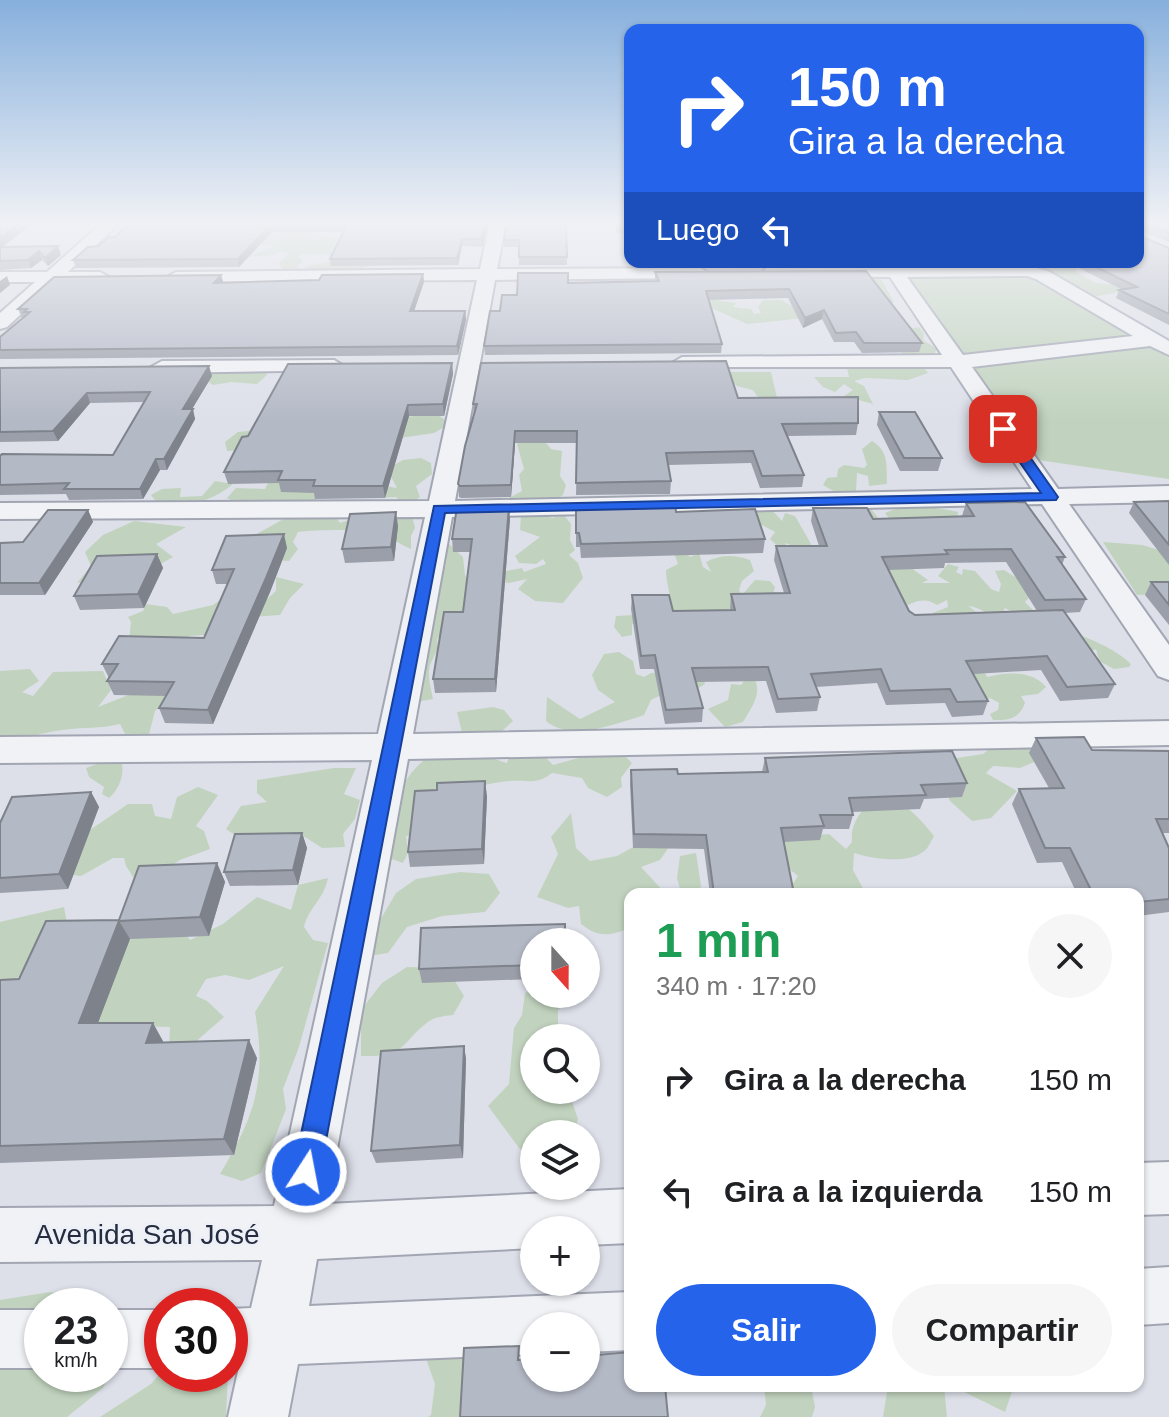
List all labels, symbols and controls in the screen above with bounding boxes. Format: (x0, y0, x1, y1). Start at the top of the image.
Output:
text: 150 m (788, 55, 947, 118)
icon: right (656, 56, 760, 160)
text: Gira a la derecha (788, 121, 1064, 162)
icon: left (755, 208, 799, 252)
text: Luego (656, 213, 739, 246)
pin (969, 395, 1037, 463)
icon: arrive (981, 407, 1025, 451)
text: 1 min (656, 914, 781, 967)
button: close (1028, 914, 1112, 998)
north arrow (520, 928, 600, 1008)
map controls (520, 928, 600, 1392)
text: 340 m · 17:20 (656, 971, 816, 1001)
button: search (520, 1024, 600, 1104)
icon: right (656, 1058, 700, 1102)
text: Gira a la derecha (724, 1063, 966, 1096)
text: 150 m (1029, 1063, 1112, 1096)
button: layers (520, 1120, 600, 1200)
position arrow (264, 1130, 348, 1214)
icon: left (656, 1170, 700, 1214)
text: Gira a la izquierda (724, 1175, 982, 1208)
text: 150 m (1029, 1175, 1112, 1208)
button: + (520, 1216, 600, 1296)
street label: Avenida San José (34, 1219, 260, 1250)
button: Salir (656, 1284, 876, 1376)
button: Compartir (892, 1284, 1112, 1376)
speed limit sign: 30 (144, 1288, 248, 1392)
text: 23 (54, 1308, 98, 1352)
button: − (520, 1312, 600, 1392)
text: km/h (54, 1349, 98, 1371)

